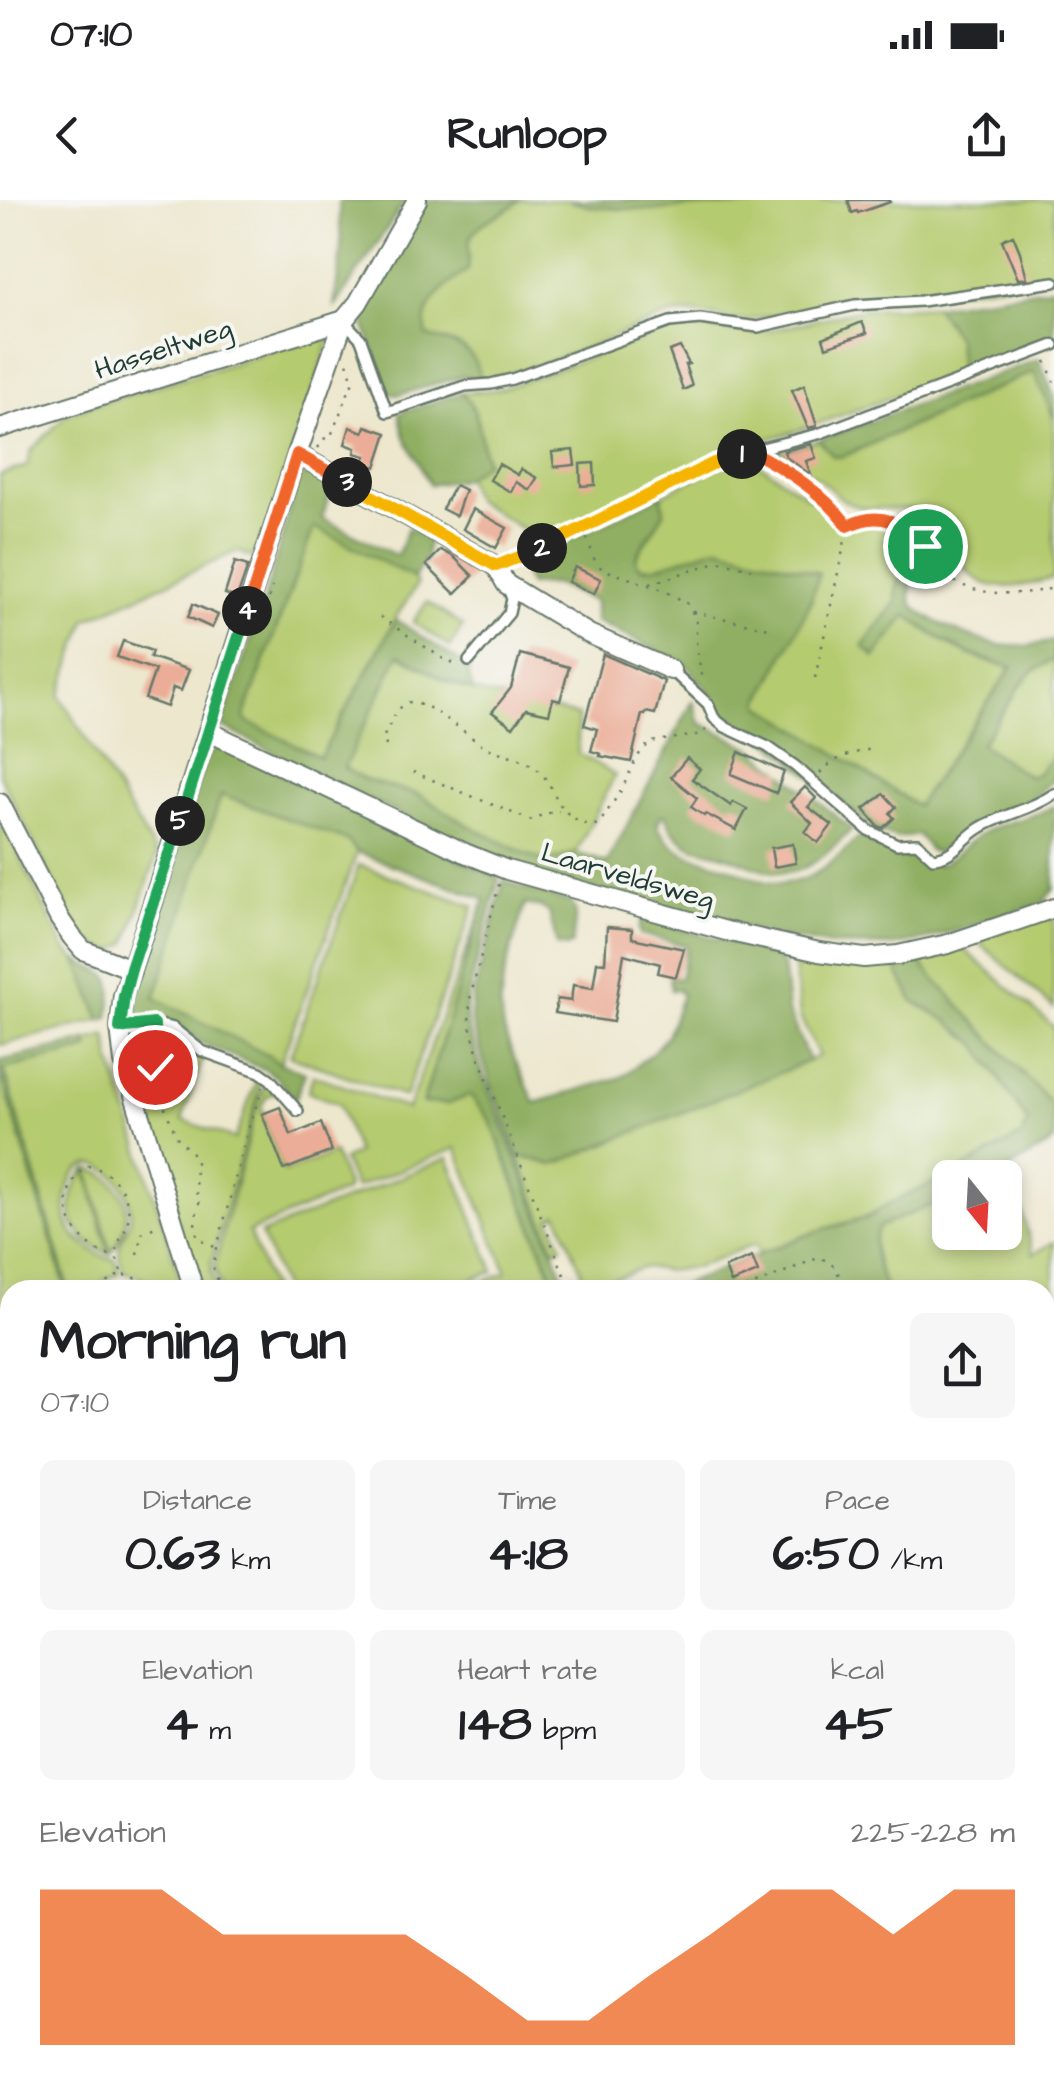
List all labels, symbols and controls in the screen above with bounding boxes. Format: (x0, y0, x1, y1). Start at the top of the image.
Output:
text: 07:10 (50, 9, 133, 61)
text: Runloop (447, 104, 607, 166)
icon: back (40, 108, 95, 163)
icon: share (959, 108, 1014, 163)
street label: Hasseltweg (90, 309, 238, 391)
pin: 1 (717, 429, 767, 479)
text: 1 (740, 434, 744, 473)
pin: 3 (322, 457, 372, 507)
text: 3 (340, 462, 354, 501)
pin (883, 504, 968, 589)
icon: arrive (898, 519, 953, 574)
pin: 2 (517, 523, 567, 573)
text: 2 (534, 528, 550, 567)
pin: 4 (222, 586, 272, 636)
text: 4 (237, 591, 257, 630)
pin: 5 (155, 796, 205, 846)
text: 5 (170, 801, 190, 840)
street label: Laarveldsweg (536, 833, 719, 921)
pin (113, 1025, 198, 1110)
icon: check (128, 1040, 183, 1095)
north arrow (932, 1160, 1022, 1250)
map controls (932, 1160, 1022, 1250)
text: Morning run (40, 1304, 346, 1380)
button: share (910, 1313, 1015, 1418)
text: 07:10 (40, 1380, 110, 1425)
text: Distance (143, 1481, 252, 1520)
text: Time (498, 1481, 557, 1520)
text: Pace (825, 1481, 890, 1520)
text: 0.63 (125, 1520, 220, 1589)
text: 4:18 (487, 1520, 568, 1589)
text: 6:50 (773, 1520, 879, 1589)
text: km (220, 1541, 270, 1580)
text: /km (879, 1541, 942, 1580)
text: Elevation (142, 1651, 253, 1690)
text: Heart rate (457, 1651, 598, 1690)
text: kcal (831, 1651, 884, 1690)
text: 4 (164, 1690, 198, 1759)
text: 148 (459, 1690, 532, 1759)
text: 45 (823, 1690, 892, 1759)
text: m (198, 1711, 231, 1750)
text: bpm (532, 1711, 596, 1750)
text: Elevation (40, 1810, 166, 1855)
text: 225–228 m (851, 1810, 1015, 1855)

